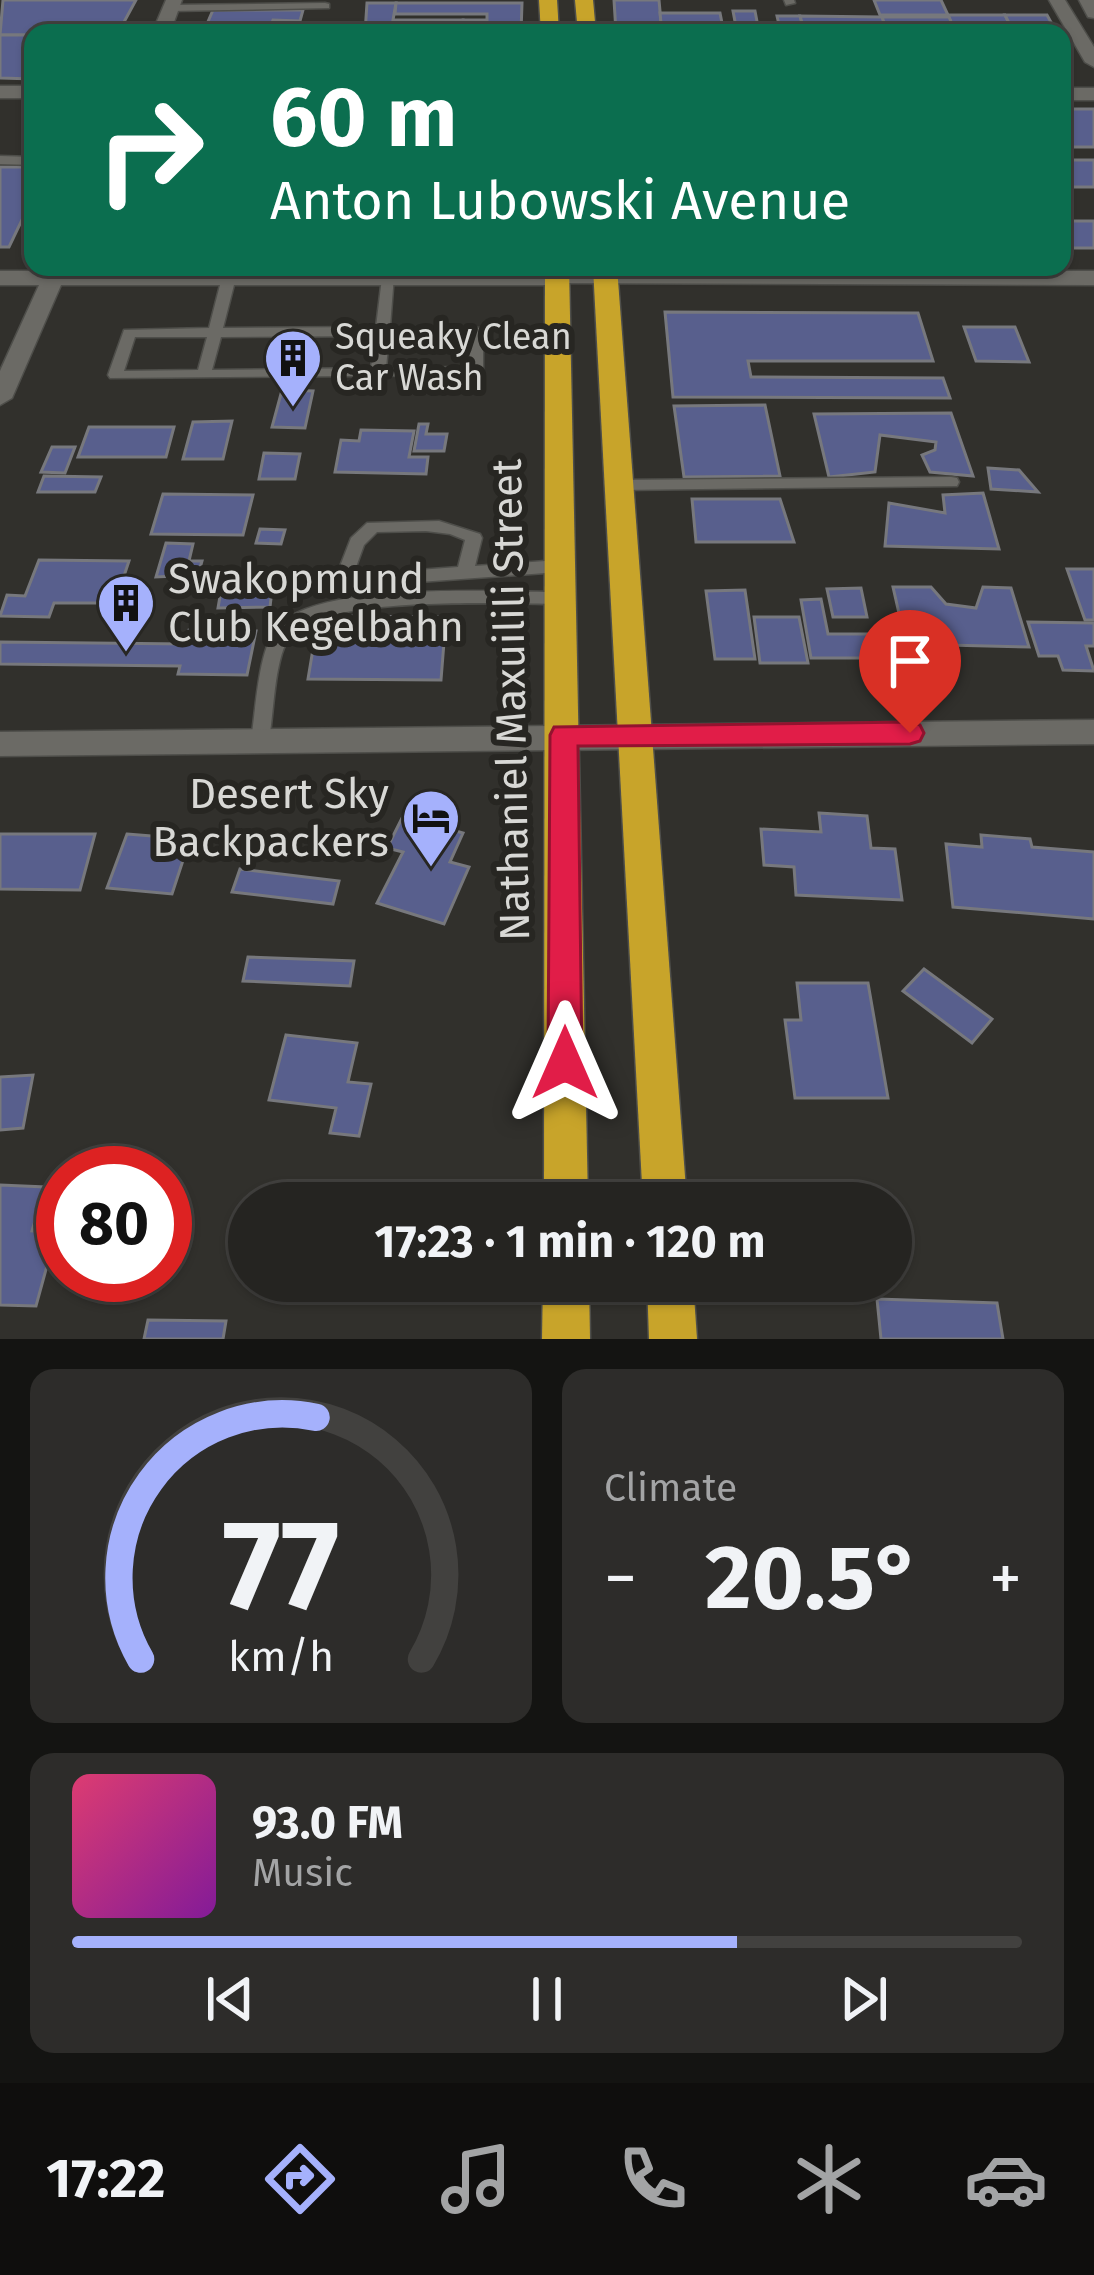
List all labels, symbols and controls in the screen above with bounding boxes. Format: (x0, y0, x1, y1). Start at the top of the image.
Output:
text: 60 m (270, 67, 457, 168)
icon: right (72, 72, 228, 228)
text: Anton Lubowski Avenue (270, 169, 850, 233)
place label: Squeaky Clean Car Wash (335, 315, 572, 400)
building icon: Squeaky Clean Car Wash (262, 327, 324, 409)
street label: Nathaniel Maxuilili Street (482, 458, 540, 942)
place label: Swakopmund Club Kegelbahn (168, 554, 464, 652)
building icon: Swakopmund Club Kegelbahn (95, 572, 157, 654)
pin (859, 610, 961, 733)
icon: arrive (877, 628, 943, 694)
place label: Desert Sky Backpackers (152, 769, 389, 867)
hotel icon: Desert Sky Backpackers (400, 787, 462, 869)
position arrow (502, 1000, 628, 1126)
speed limit sign: 80 (36, 1146, 192, 1302)
text: 17:23 · 1 min · 120 m (375, 1215, 765, 1269)
text: Climate (604, 1465, 737, 1511)
text: 77 (223, 1491, 339, 1641)
text: 20.5° (705, 1524, 921, 1632)
text: − (604, 1539, 637, 1618)
text: + (989, 1539, 1022, 1618)
text: km/h (228, 1631, 334, 1682)
text: 93.0 FM (252, 1796, 403, 1850)
text: Music (252, 1850, 353, 1896)
icon: previous (197, 1966, 263, 2032)
icon: pause (514, 1966, 580, 2032)
icon: next (831, 1966, 897, 2032)
icon: directions (258, 2137, 342, 2221)
icon: music (434, 2137, 518, 2221)
icon: phone (611, 2137, 695, 2221)
icon: climate (787, 2137, 871, 2221)
icon: car (964, 2137, 1048, 2221)
text: 17:22 (46, 2147, 165, 2211)

